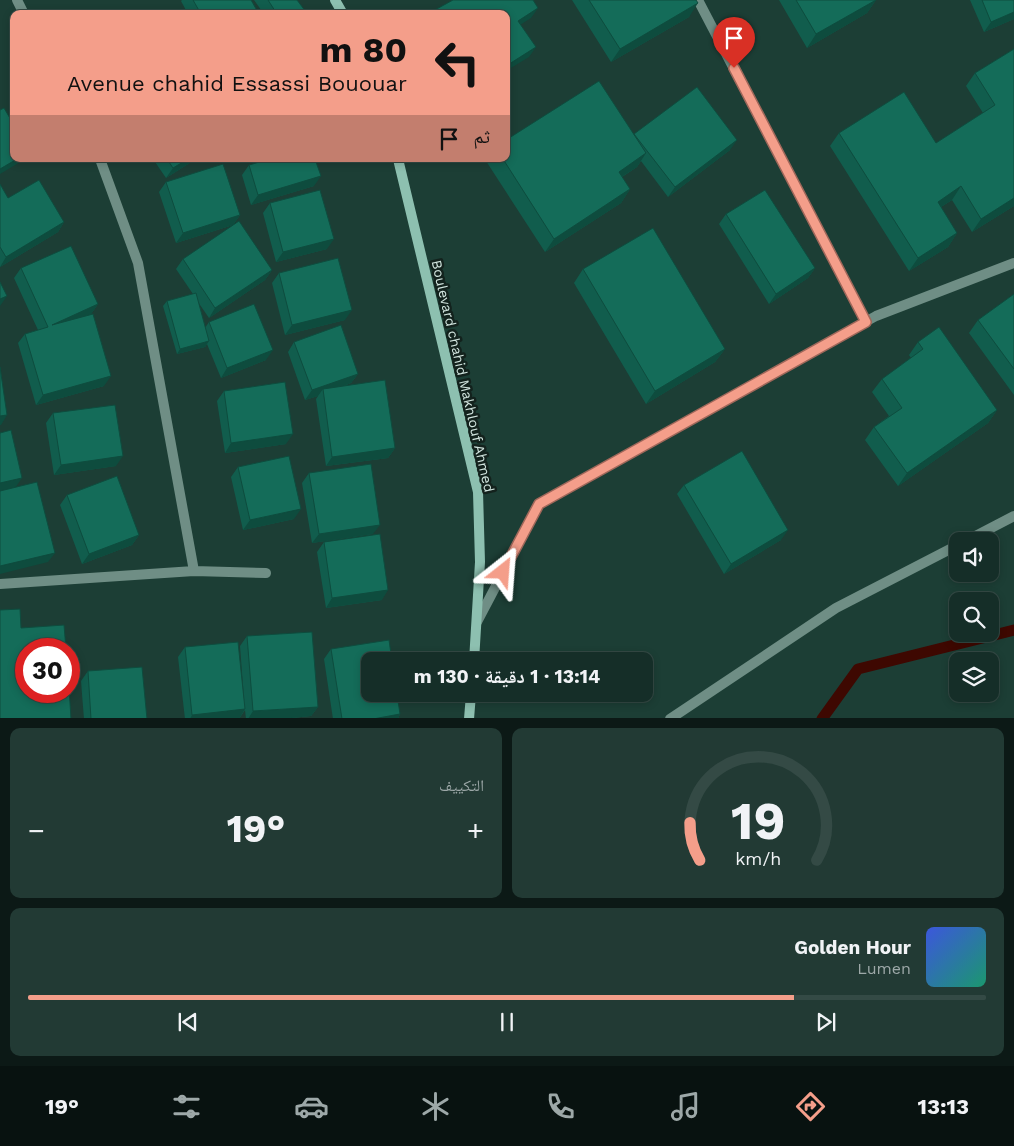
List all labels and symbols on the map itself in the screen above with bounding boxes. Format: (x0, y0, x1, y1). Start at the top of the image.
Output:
pin (713, 17, 755, 68)
street label: Boulevard chahid Makhlouf Ahmed (428, 258, 498, 494)
position arrow (476, 545, 528, 597)
speed limit sign: 30 (15, 638, 80, 703)

